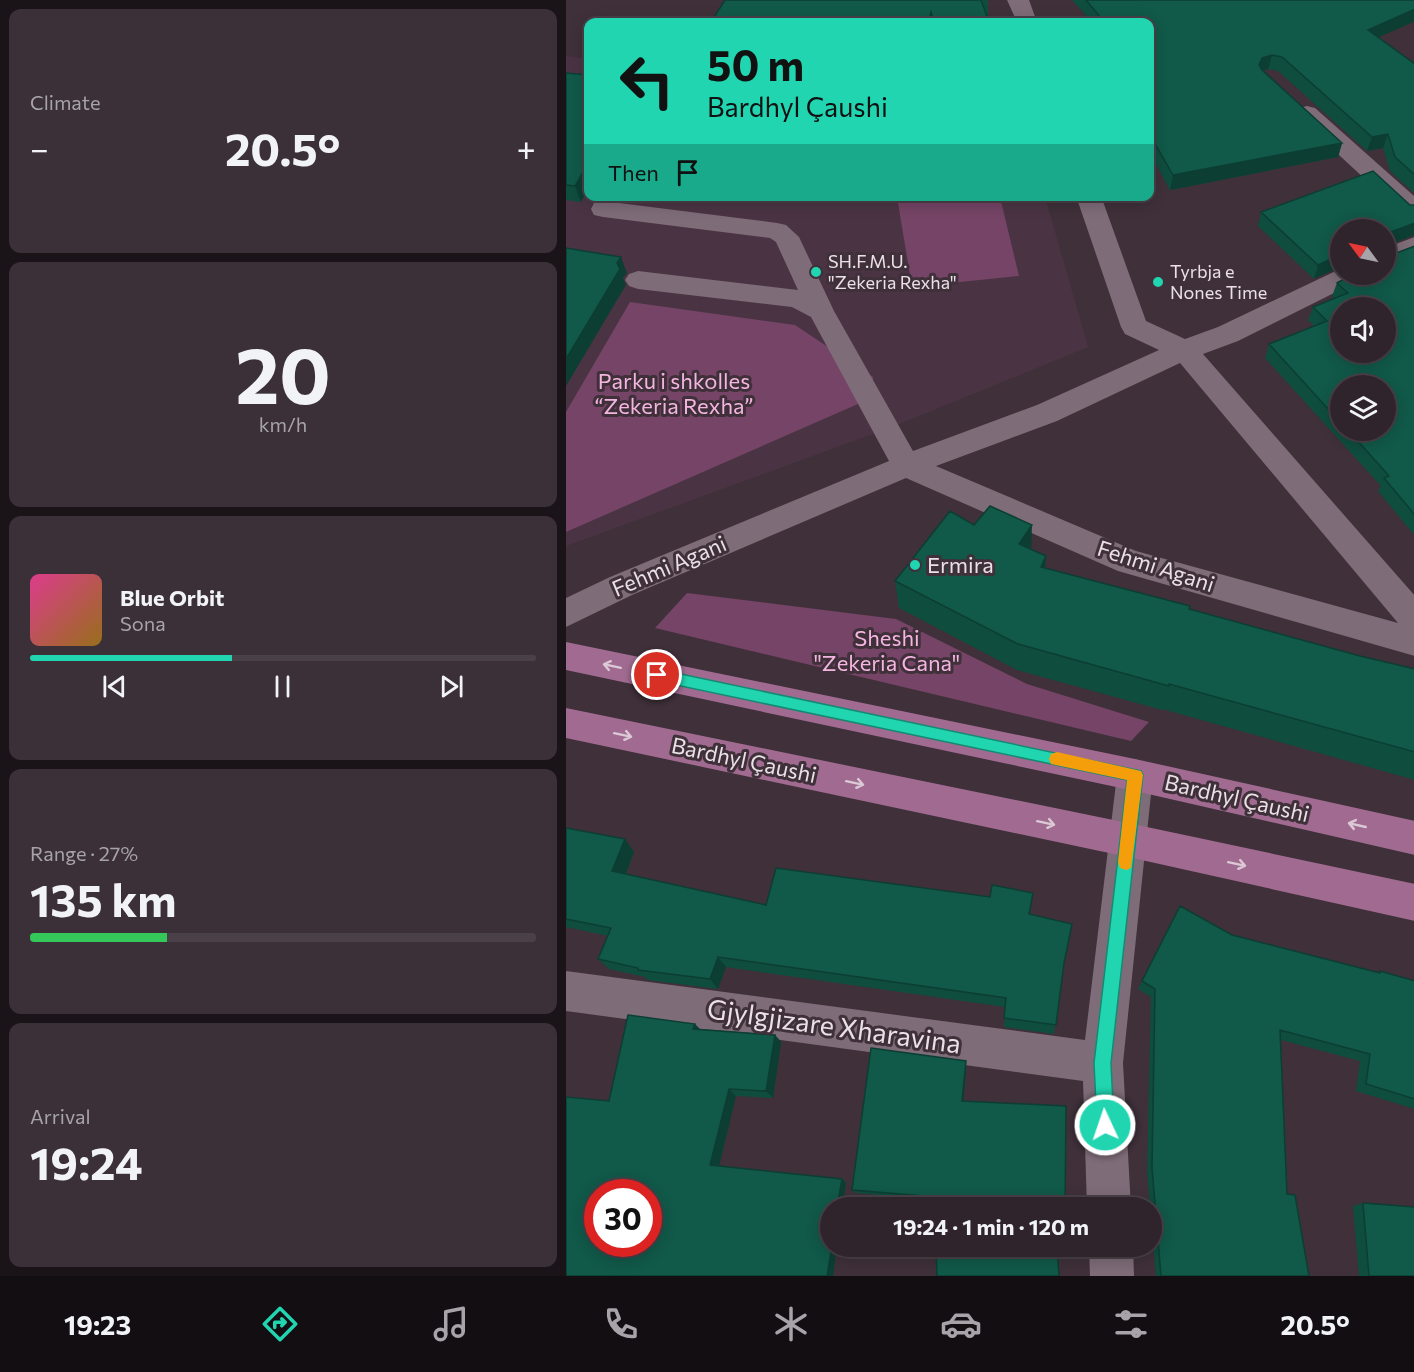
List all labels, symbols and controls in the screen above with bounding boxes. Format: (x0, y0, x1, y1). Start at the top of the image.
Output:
text: 50 m (707, 38, 804, 90)
icon: left (608, 42, 686, 120)
text: Climate (30, 90, 100, 114)
text: Bardhyl Çaushi (707, 90, 888, 123)
text: 20.5° (225, 120, 340, 175)
text: − (30, 127, 49, 168)
text: + (517, 127, 536, 168)
icon: arrive (671, 156, 704, 189)
text: Then (608, 159, 659, 186)
north arrow (1330, 219, 1396, 285)
map controls (1330, 219, 1396, 441)
place label: SH.F.M.U. "Zekeria Rexha" (828, 250, 957, 293)
place label: Tyrbja e Nones Time (1170, 260, 1267, 303)
marker: SH.F.M.U. "Zekeria Rexha" (809, 265, 823, 279)
marker: Tyrbja e Nones Time (1151, 275, 1165, 289)
button: sound (1330, 297, 1396, 363)
text: 20 (235, 325, 331, 420)
park label: Parku i shkolles “Zekeria Rexha” (595, 367, 753, 419)
button: layers (1330, 375, 1396, 441)
text: km/h (259, 412, 307, 436)
street label: Fehmi Agani (608, 529, 730, 602)
street label: Fehmi Agani (1094, 534, 1218, 597)
place label: Ermira (927, 551, 994, 578)
marker: Ermira (908, 558, 922, 572)
text: Blue Orbit (120, 584, 224, 611)
text: Sona (120, 611, 166, 635)
park label: Sheshi "Zekeria Cana" (814, 624, 960, 676)
pin (631, 649, 682, 700)
icon: arrive (640, 658, 673, 691)
one-way arrow (603, 660, 623, 671)
icon: previous (98, 670, 131, 703)
icon: pause (266, 670, 299, 703)
icon: next (435, 670, 468, 703)
one-way arrow (613, 730, 633, 741)
street label: Bardhyl Çaushi (669, 731, 819, 788)
street label: Bardhyl Çaushi (1162, 768, 1312, 827)
one-way arrow (846, 778, 865, 790)
one-way arrow (1036, 818, 1055, 829)
one-way arrow (1348, 819, 1367, 831)
text: Range · 27% (30, 841, 138, 865)
one-way arrow (1227, 858, 1246, 870)
text: 135 km (30, 871, 177, 926)
street label: Gjylgjizare Xharavina (705, 991, 963, 1060)
position arrow (1073, 1093, 1137, 1157)
text: Arrival (30, 1104, 91, 1128)
text: 19:24 (30, 1134, 143, 1189)
speed limit sign: 30 (584, 1179, 662, 1257)
text: 19:24 · 1 min · 120 m (893, 1213, 1089, 1240)
icon: directions (259, 1303, 301, 1345)
icon: music (430, 1303, 472, 1345)
icon: phone (600, 1303, 642, 1345)
icon: climate (770, 1303, 812, 1345)
icon: car (940, 1303, 982, 1345)
icon: filters (1110, 1303, 1152, 1345)
text: 19:23 (64, 1308, 131, 1341)
text: 20.5° (1281, 1308, 1350, 1341)

